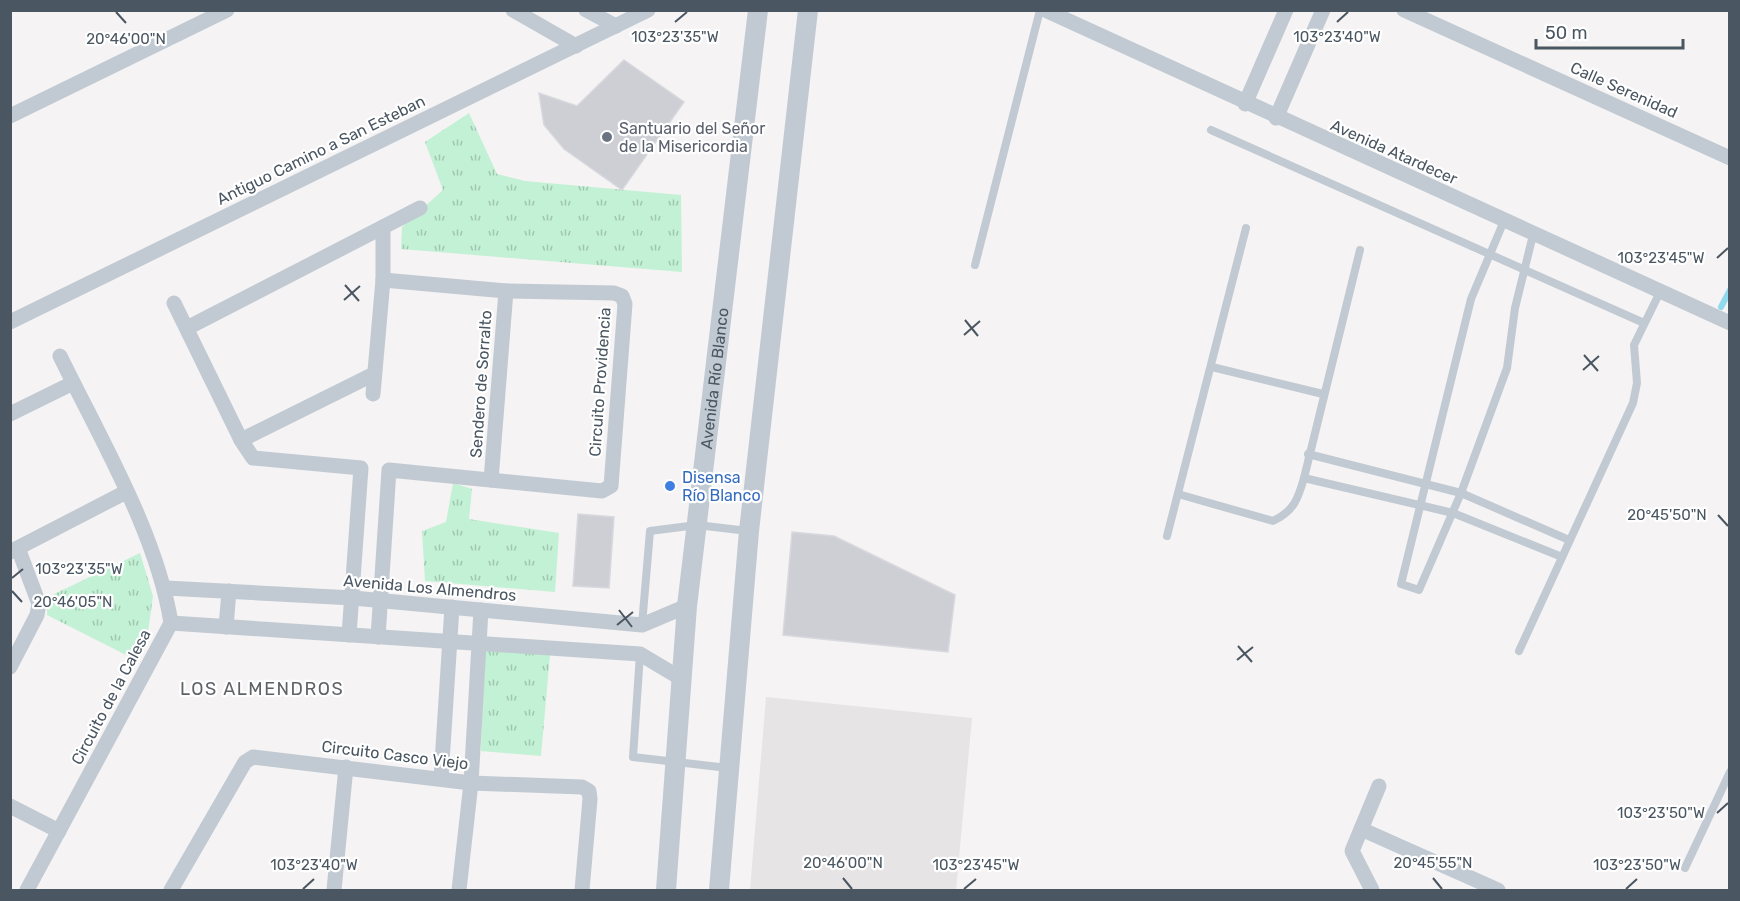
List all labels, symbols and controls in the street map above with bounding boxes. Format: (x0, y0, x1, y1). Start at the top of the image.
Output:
scale bar (1536, 12, 1683, 50)
text: 50 m (1545, 22, 1588, 44)
text: 103°23'35"W (631, 28, 719, 46)
text: 103°23'40"W (1293, 28, 1381, 46)
text: 20°46'00"N (86, 30, 166, 48)
street label: Calle Serenidad (1567, 58, 1681, 122)
street label: Antiguo Camino a San Esteban (214, 91, 428, 209)
street label: Avenida Atardecer (1328, 115, 1460, 189)
place label: Santuario del Señor de la Misericordia (619, 119, 765, 156)
marker: Santuario del Señor de la Misericordia (600, 130, 614, 144)
text: 103°23'45"W (1618, 249, 1704, 267)
street label: Circuito Providencia (585, 307, 615, 457)
street label: Avenida Río Blanco (696, 307, 732, 450)
street label: Sendero de Sorralto (466, 310, 496, 458)
place label: Disensa Río Blanco (682, 468, 761, 505)
marker: Disensa Río Blanco (663, 479, 677, 493)
text: 20°45'50"N (1627, 506, 1707, 524)
text: 103°23'35"W (35, 560, 123, 578)
street label: Avenida Los Almendros (343, 571, 517, 605)
text: 20°46'05"N (33, 593, 113, 611)
street label: Circuito de la Calesa (67, 626, 155, 768)
district label: LOS ALMENDROS (180, 678, 344, 700)
street label: Circuito Casco Viejo (320, 737, 470, 773)
text: 103°23'50"W (1617, 804, 1705, 822)
text: 20°46'00"N (803, 854, 883, 872)
text: 20°45'55"N (1394, 854, 1472, 872)
text: 103°23'40"W (270, 856, 358, 874)
text: 103°23'45"W (933, 856, 1019, 874)
text: 103°23'50"W (1593, 856, 1681, 874)

